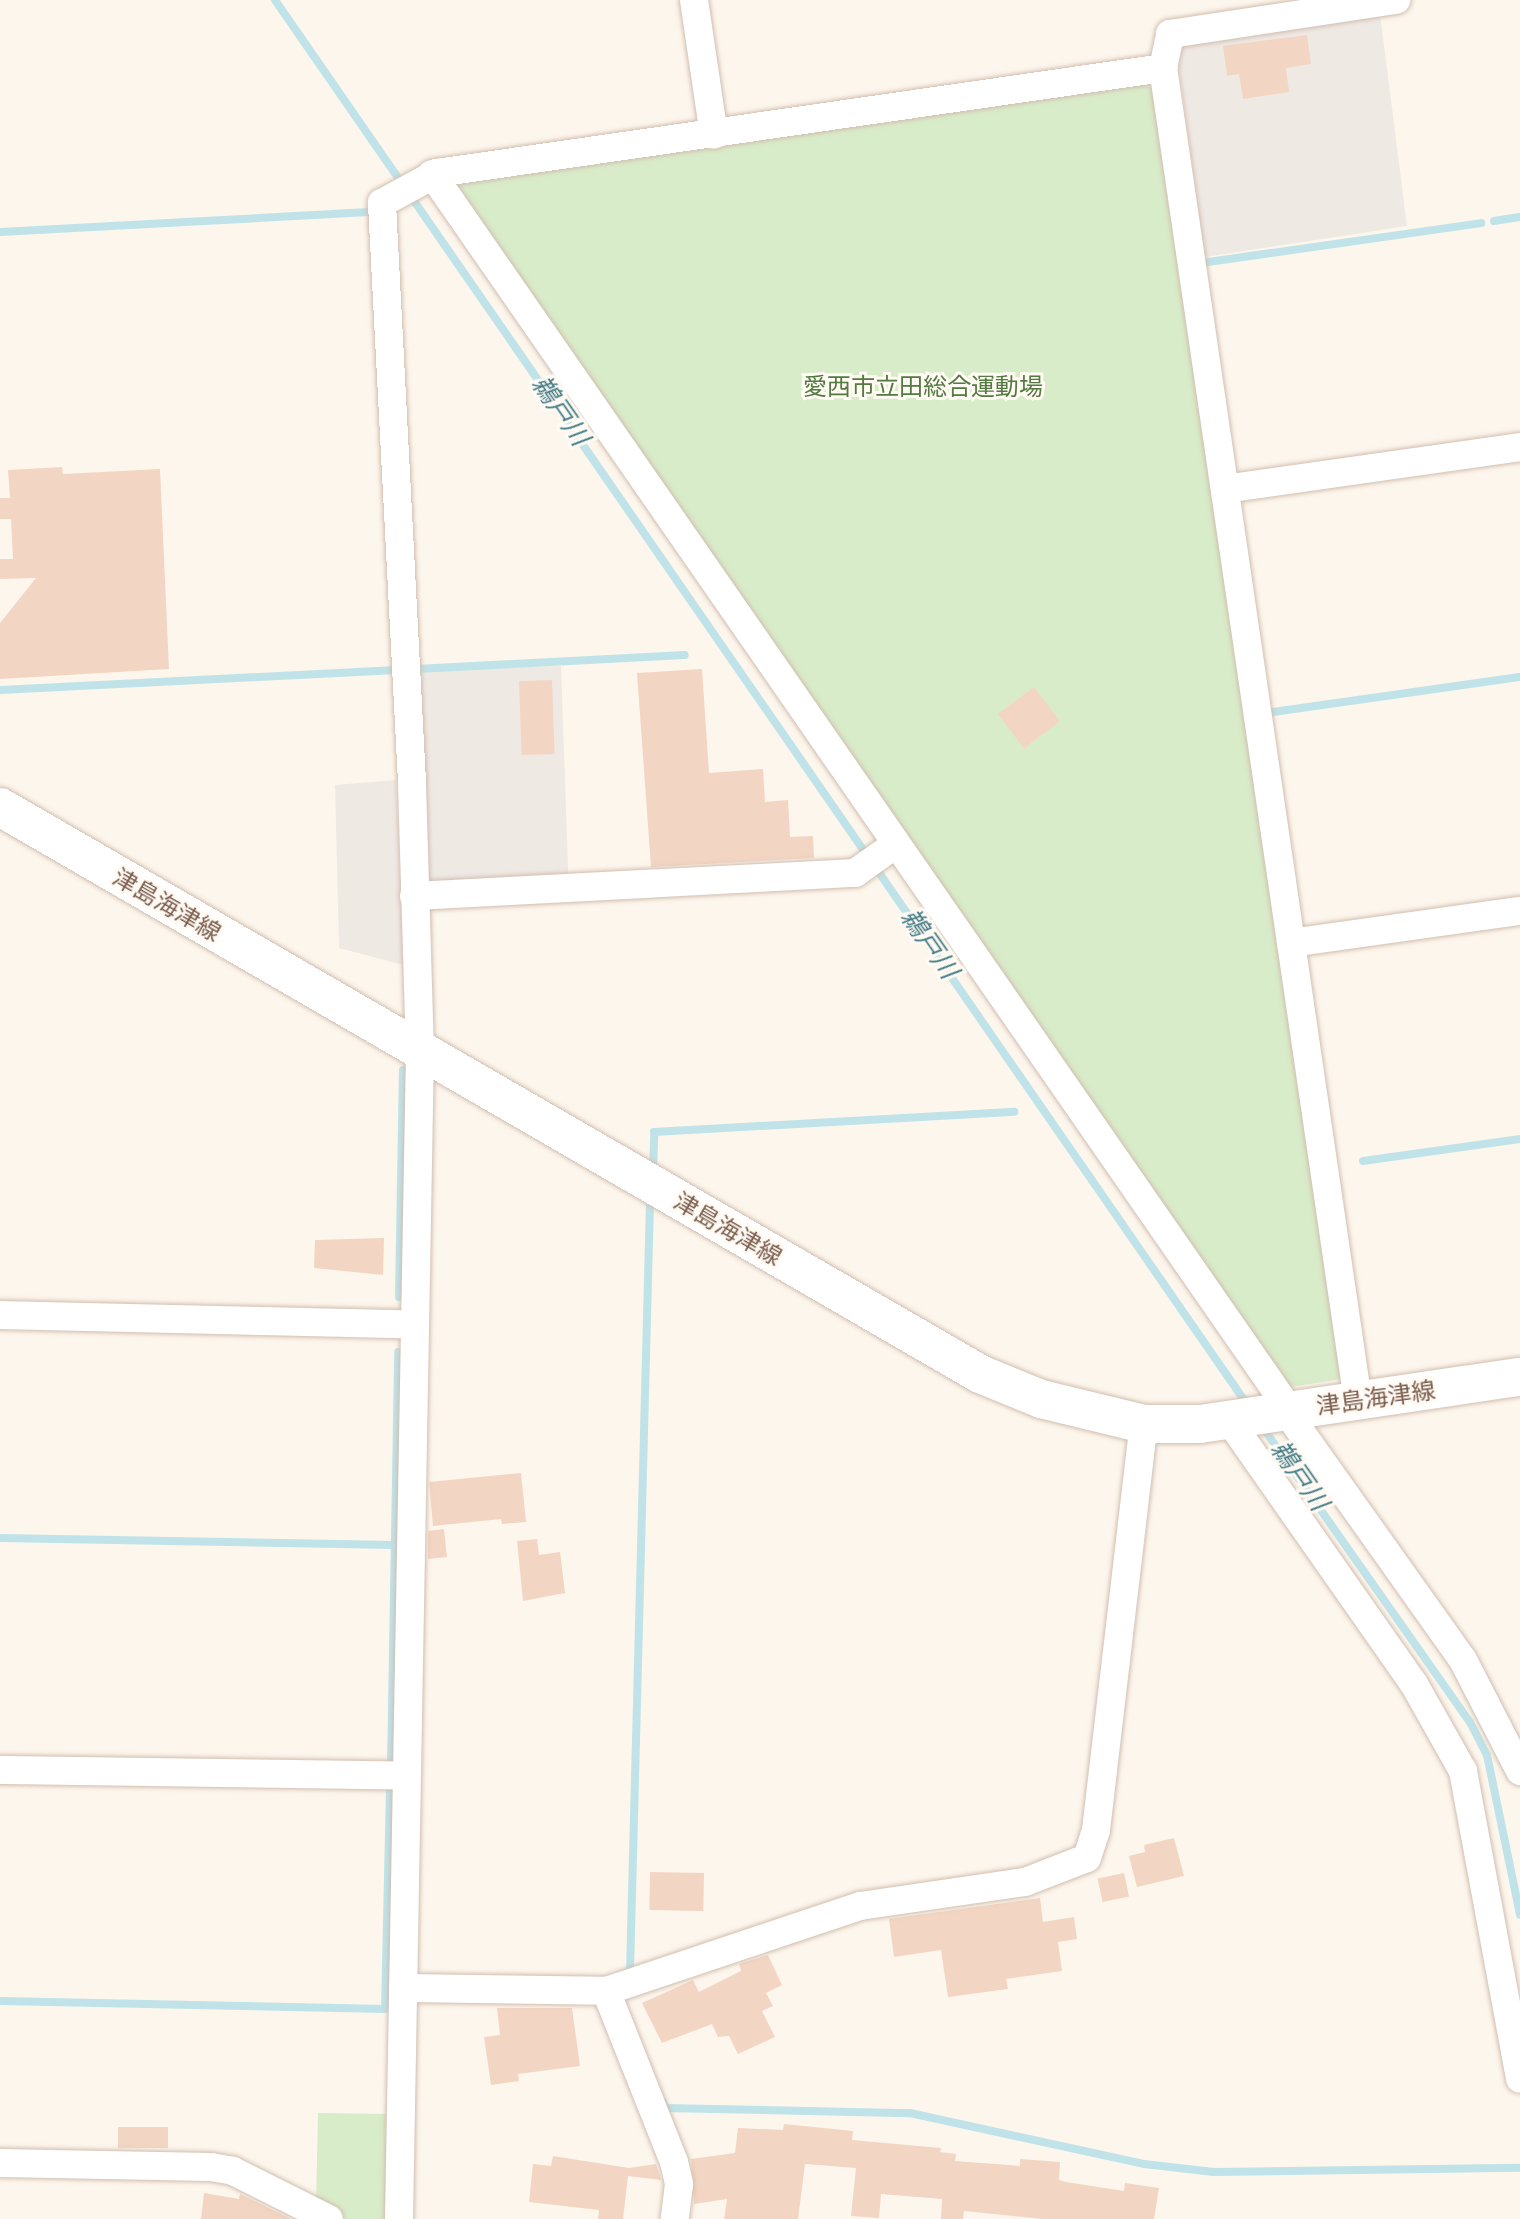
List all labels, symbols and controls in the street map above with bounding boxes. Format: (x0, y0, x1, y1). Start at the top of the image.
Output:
water label: 鵜戸川 (525, 370, 595, 452)
park label: 愛西市立田総合運動場 (803, 373, 1043, 401)
street label: 津島海津線 (108, 863, 226, 947)
water label: 鵜戸川 (894, 903, 964, 985)
street label: 津島海津線 (669, 1187, 787, 1271)
street label: 津島海津線 (1315, 1375, 1437, 1421)
water label: 鵜戸川 (1264, 1435, 1334, 1517)

